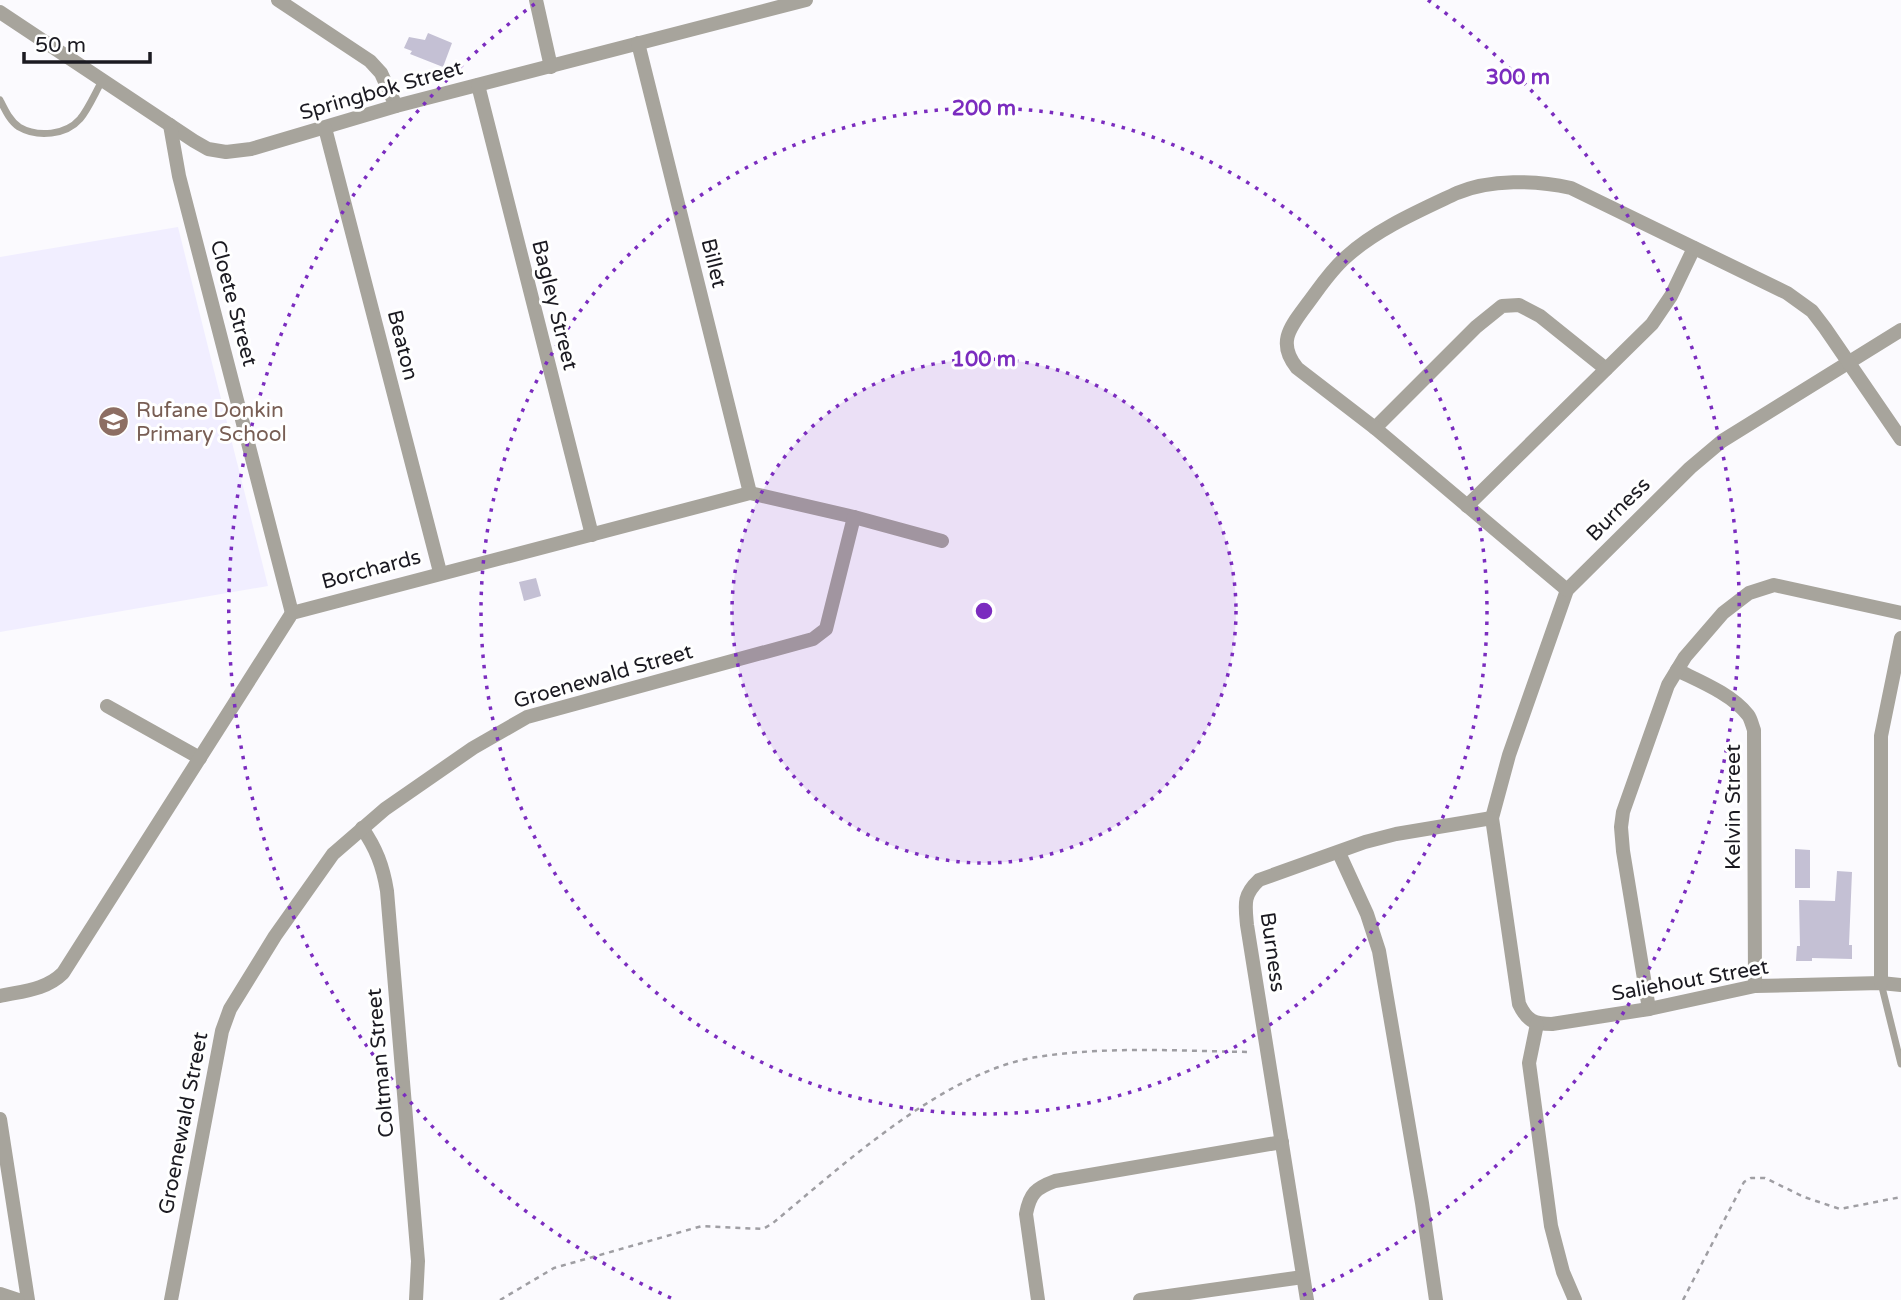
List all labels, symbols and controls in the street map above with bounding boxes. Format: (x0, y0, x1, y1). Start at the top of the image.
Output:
scale bar (24, 21, 150, 65)
text: 50 m (35, 33, 86, 58)
street label: Springbok Street (297, 55, 465, 126)
text: 300 m (1486, 65, 1550, 90)
text: 200 m (952, 96, 1016, 121)
street label: Billet (695, 236, 732, 290)
street label: Cloete Street (205, 237, 262, 369)
street label: Bagley Street (526, 237, 583, 373)
street label: Beaton (382, 307, 423, 383)
text: 100 m (952, 347, 1016, 372)
place label: Rufane Donkin Primary School (136, 398, 287, 447)
school or university icon: Rufane Donkin Primary School (96, 405, 130, 439)
street label: Burness (1581, 472, 1656, 547)
street label: Borchards (319, 544, 424, 595)
centre of rings (972, 599, 996, 623)
street label: Groenewald Street (511, 639, 696, 714)
street label: Kelvin Street (1721, 744, 1746, 870)
street label: Burness (1255, 911, 1290, 993)
street label: Saliehout Street (1610, 954, 1771, 1007)
street label: Coltman Street (362, 987, 399, 1139)
street label: Groenewald Street (154, 1030, 213, 1216)

